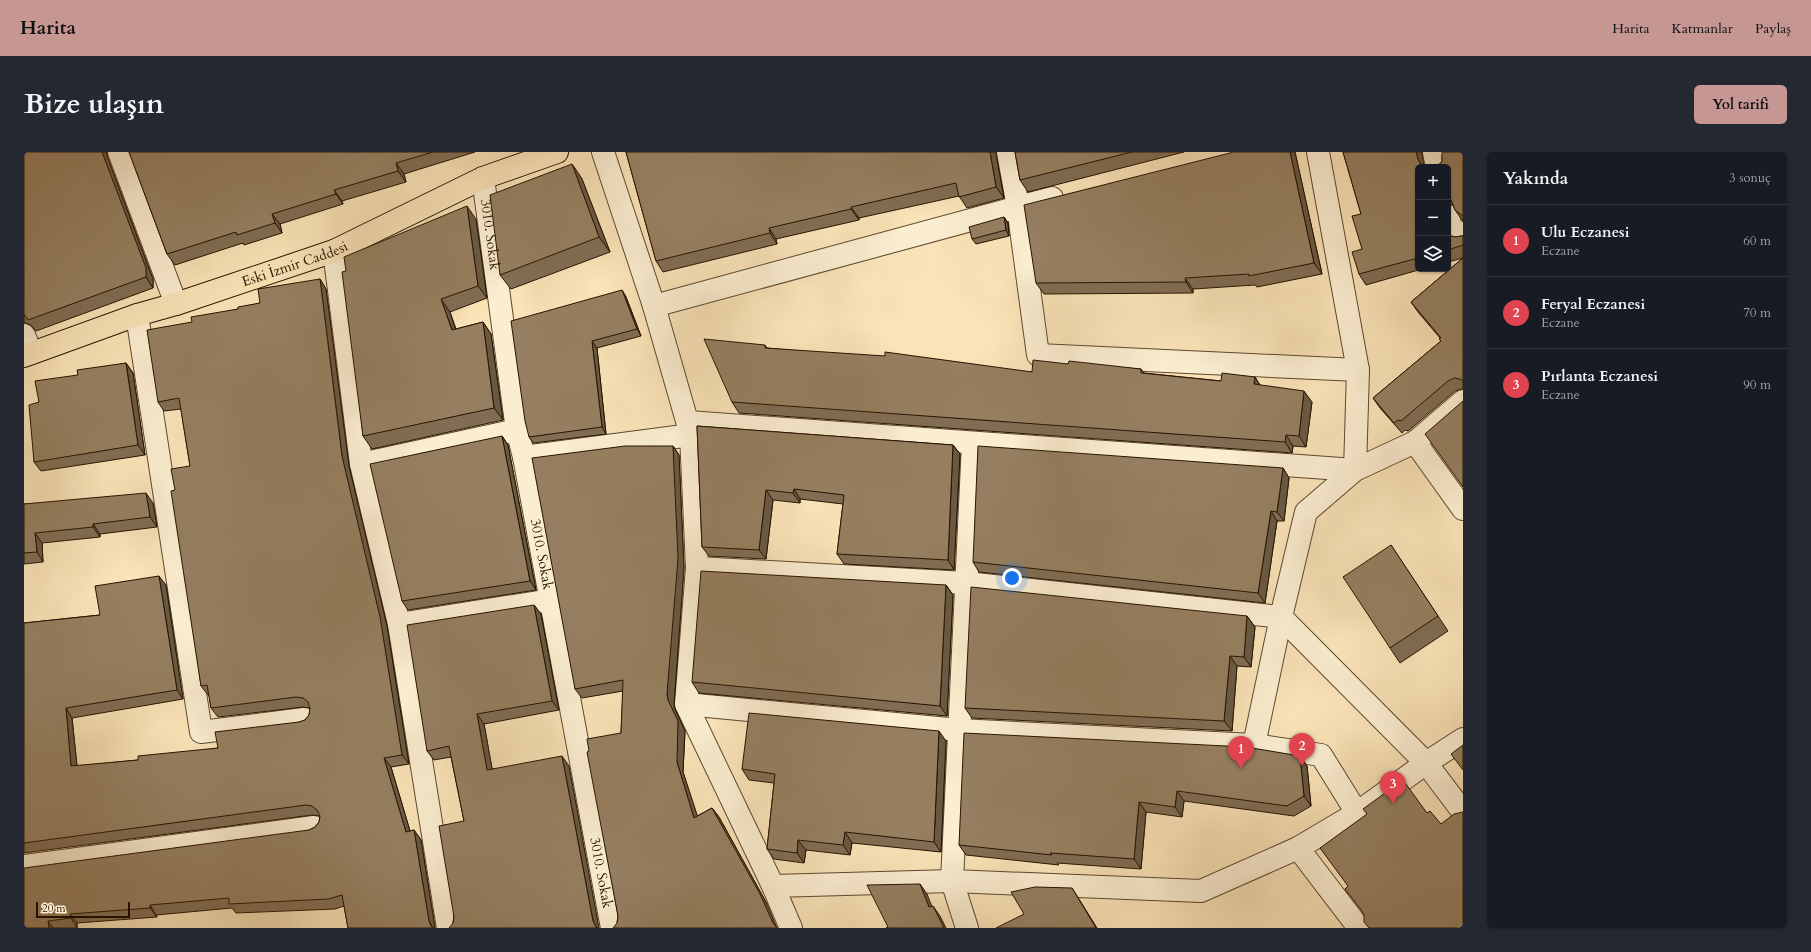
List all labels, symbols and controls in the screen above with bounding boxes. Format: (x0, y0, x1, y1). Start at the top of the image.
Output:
text: Harita (20, 15, 76, 41)
text: Harita (1612, 19, 1650, 38)
text: Katmanlar (1672, 19, 1733, 38)
text: Paylaş (1755, 19, 1791, 38)
text: Bize ulaşın (24, 85, 164, 123)
button: Yol tarifi (1694, 85, 1787, 124)
map controls (1415, 164, 1451, 272)
button: + (1415, 164, 1451, 200)
text: Yakında (1503, 167, 1568, 190)
text: 3 sonuç (1729, 169, 1771, 187)
street label: 3010. Sokak (476, 198, 505, 272)
button: − (1415, 200, 1451, 236)
text: Ulu Eczanesi (1541, 222, 1629, 242)
text: 1 (1513, 232, 1519, 250)
text: 60 m (1743, 232, 1771, 250)
street label: Eski İzmir Caddesi (239, 236, 351, 291)
button: layers (1415, 236, 1451, 272)
text: Eczane (1541, 242, 1580, 260)
text: Feryal Eczanesi (1541, 294, 1645, 314)
text: 2 (1513, 304, 1519, 322)
text: 70 m (1743, 304, 1771, 322)
text: Eczane (1541, 314, 1580, 332)
text: Pırlanta Eczanesi (1541, 366, 1658, 386)
text: 3 (1513, 376, 1519, 394)
text: 90 m (1743, 376, 1771, 394)
text: Eczane (1541, 386, 1580, 404)
street label: 3010. Sokak (526, 517, 558, 592)
your location (1002, 568, 1022, 588)
pin: 2 (1289, 733, 1315, 766)
pin: 1 (1228, 736, 1254, 769)
pin: 3 (1380, 771, 1406, 804)
street label: 3010. Sokak (586, 836, 618, 910)
scale bar (36, 900, 130, 919)
text: 20 m (42, 901, 66, 916)

